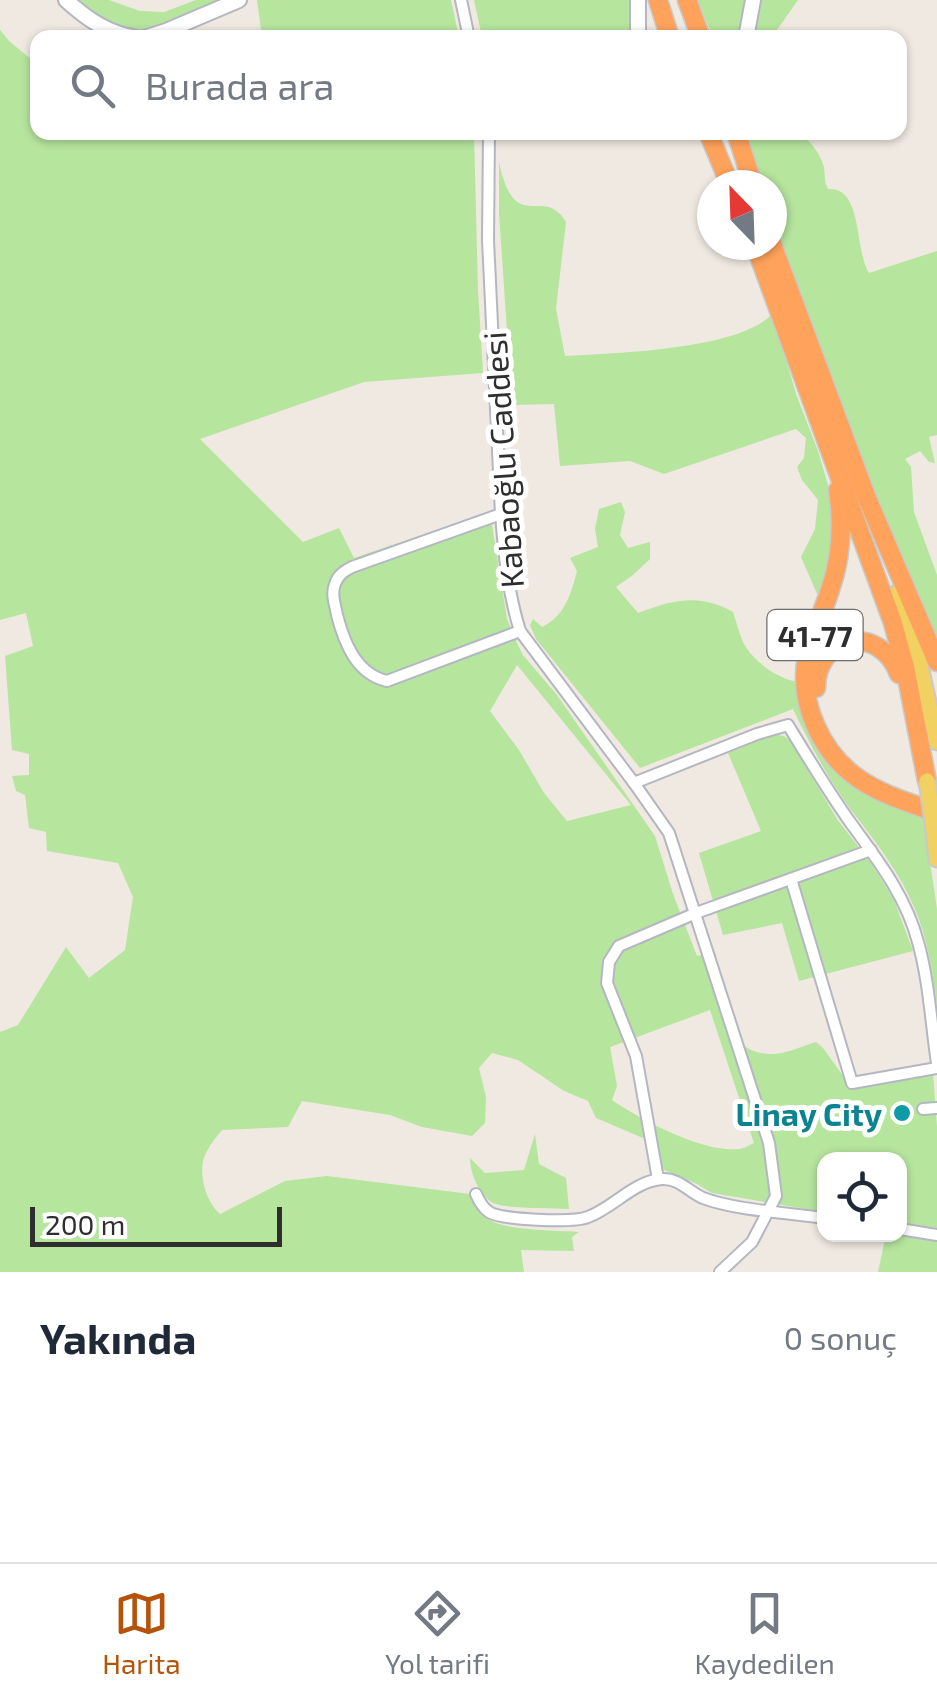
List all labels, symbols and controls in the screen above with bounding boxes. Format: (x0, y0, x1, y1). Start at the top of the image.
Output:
search box (30, 30, 907, 140)
icon: search (65, 58, 120, 113)
text: Burada ara (145, 62, 334, 108)
north arrow (697, 170, 787, 260)
street label: Kabaoğlu Caddesi (474, 330, 530, 590)
road number: 41-77 (768, 610, 862, 660)
place label: Linay City (735, 1094, 882, 1133)
marker: Linay City (891, 1102, 913, 1124)
map controls (817, 1152, 907, 1242)
button: locate (817, 1152, 907, 1242)
scale bar (30, 1202, 282, 1246)
text: 200 m (45, 1207, 125, 1241)
text: Yakında (40, 1312, 196, 1362)
text: 0 sonuç (784, 1318, 897, 1356)
tab: Harita (102, 1586, 181, 1680)
tab: Yol tarifi (385, 1586, 490, 1680)
tab: Kaydedilen (694, 1586, 835, 1680)

